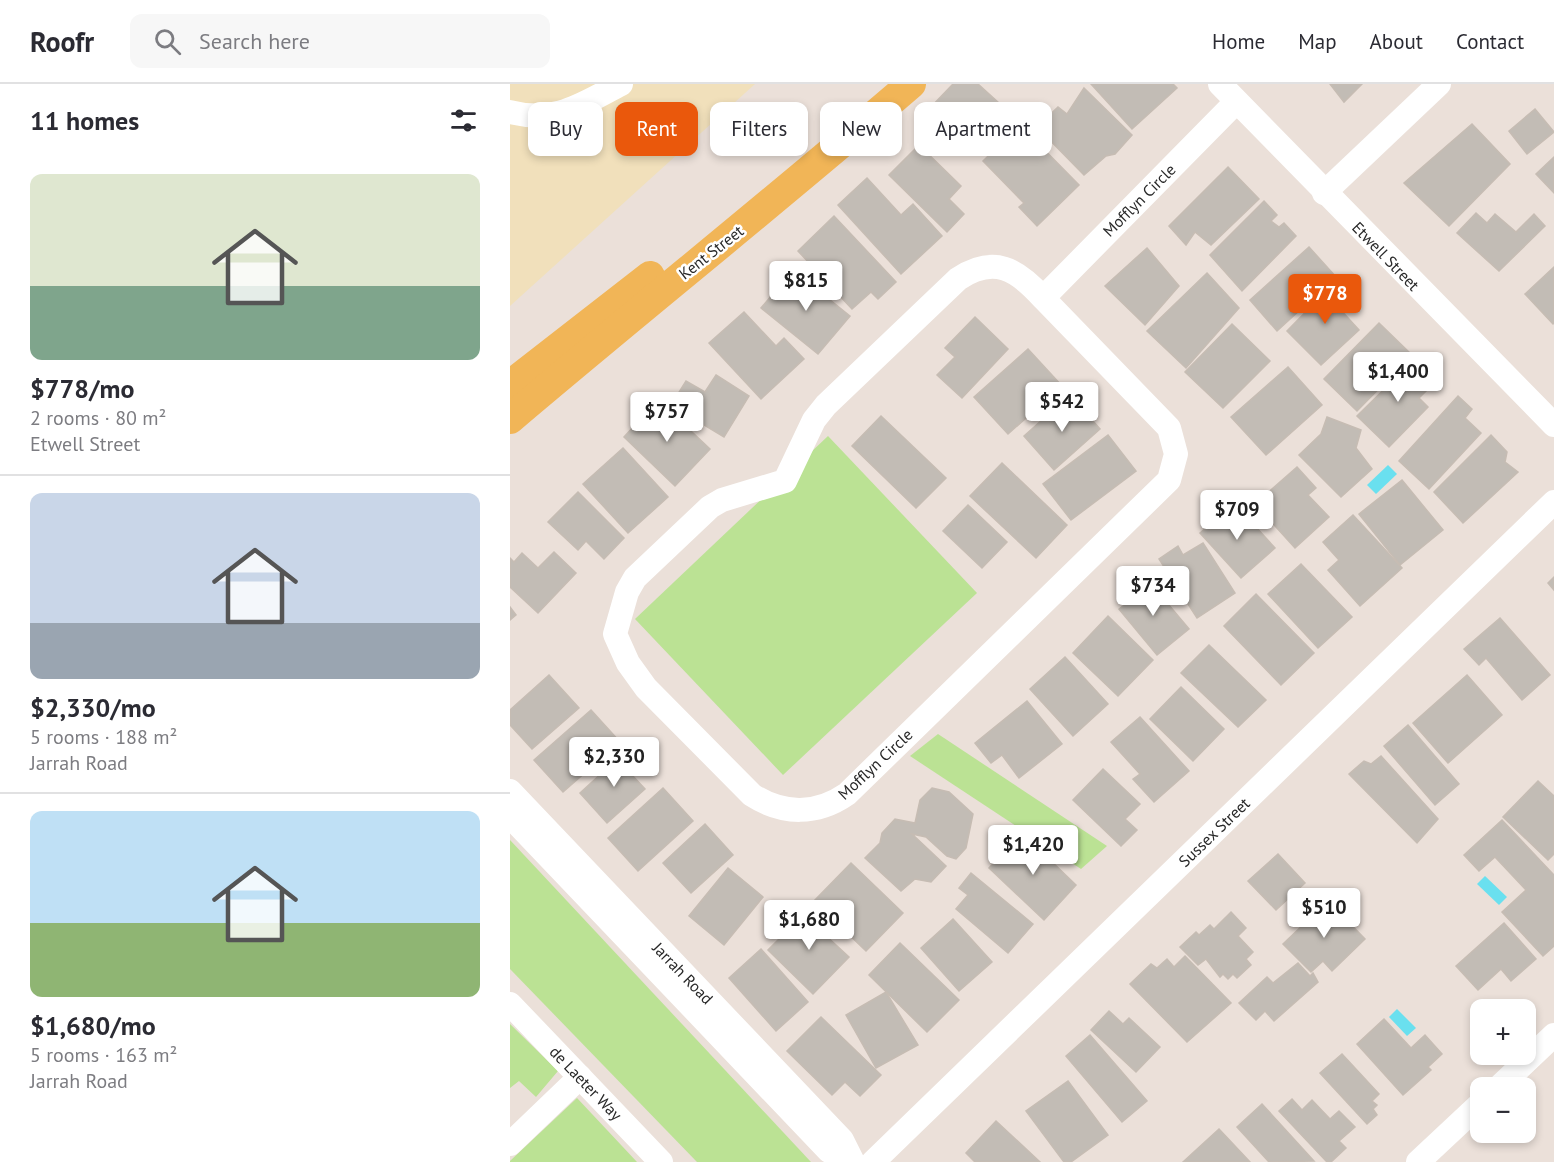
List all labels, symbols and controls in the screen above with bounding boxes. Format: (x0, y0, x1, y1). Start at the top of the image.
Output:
search box (130, 14, 550, 68)
text: Roofr (30, 23, 94, 60)
icon: search (151, 25, 184, 58)
text: Search here (199, 27, 310, 55)
text: Home (1212, 28, 1265, 55)
text: Map (1298, 28, 1337, 55)
text: About (1370, 28, 1423, 55)
text: Contact (1456, 28, 1524, 55)
chip: Buy (528, 102, 603, 156)
chip: Rent (615, 102, 698, 156)
chip: Filters (710, 102, 808, 156)
chip: New (820, 102, 902, 156)
chip: Apartment (914, 102, 1052, 156)
text: 11 homes (30, 104, 139, 137)
icon: filters (447, 104, 480, 137)
street label: Mofflyn Circle (1098, 159, 1180, 241)
icon: home (201, 213, 309, 321)
street label: Etwell Street (1348, 217, 1424, 295)
street label: Kent Street (675, 220, 748, 283)
pin: $815 (770, 261, 842, 312)
text: $815 (783, 267, 829, 293)
pin: $778 (1289, 274, 1361, 325)
text: $778 (1302, 280, 1348, 306)
pin: $1,400 (1349, 352, 1447, 403)
text: $1,400 (1367, 358, 1429, 384)
text: $778/mo (30, 372, 134, 405)
pin: $542 (1026, 382, 1098, 433)
text: $542 (1039, 388, 1085, 414)
pin: $757 (631, 392, 703, 443)
text: $757 (644, 398, 690, 424)
text: 2 rooms · 80 m² (30, 405, 166, 431)
text: Etwell Street (30, 431, 140, 457)
pin: $709 (1201, 490, 1273, 541)
text: $709 (1214, 496, 1260, 522)
icon: home (201, 532, 309, 640)
pin: $734 (1117, 566, 1189, 617)
text: $734 (1130, 572, 1176, 598)
text: $2,330/mo (30, 691, 156, 724)
text: 5 rooms · 188 m² (30, 724, 177, 750)
street label: Mofflyn Circle (833, 724, 917, 804)
pin: $2,330 (565, 737, 663, 788)
text: $2,330 (583, 743, 645, 769)
text: Jarrah Road (30, 750, 128, 776)
street label: Sussex Street (1174, 793, 1254, 871)
pin: $1,420 (984, 825, 1082, 876)
text: $1,420 (1002, 831, 1064, 857)
icon: home (201, 850, 309, 958)
pin: $510 (1288, 888, 1360, 939)
text: $510 (1301, 894, 1347, 920)
pin: $1,680 (760, 900, 858, 951)
text: $1,680 (778, 906, 840, 932)
street label: Jarrah Road (648, 937, 717, 1008)
map controls (1470, 999, 1536, 1143)
button: + (1470, 999, 1536, 1065)
text: $1,680/mo (30, 1009, 156, 1042)
text: 5 rooms · 163 m² (30, 1042, 177, 1068)
street label: de Laeter Way (546, 1042, 627, 1125)
text: Jarrah Road (30, 1068, 128, 1094)
button: − (1470, 1077, 1536, 1143)

